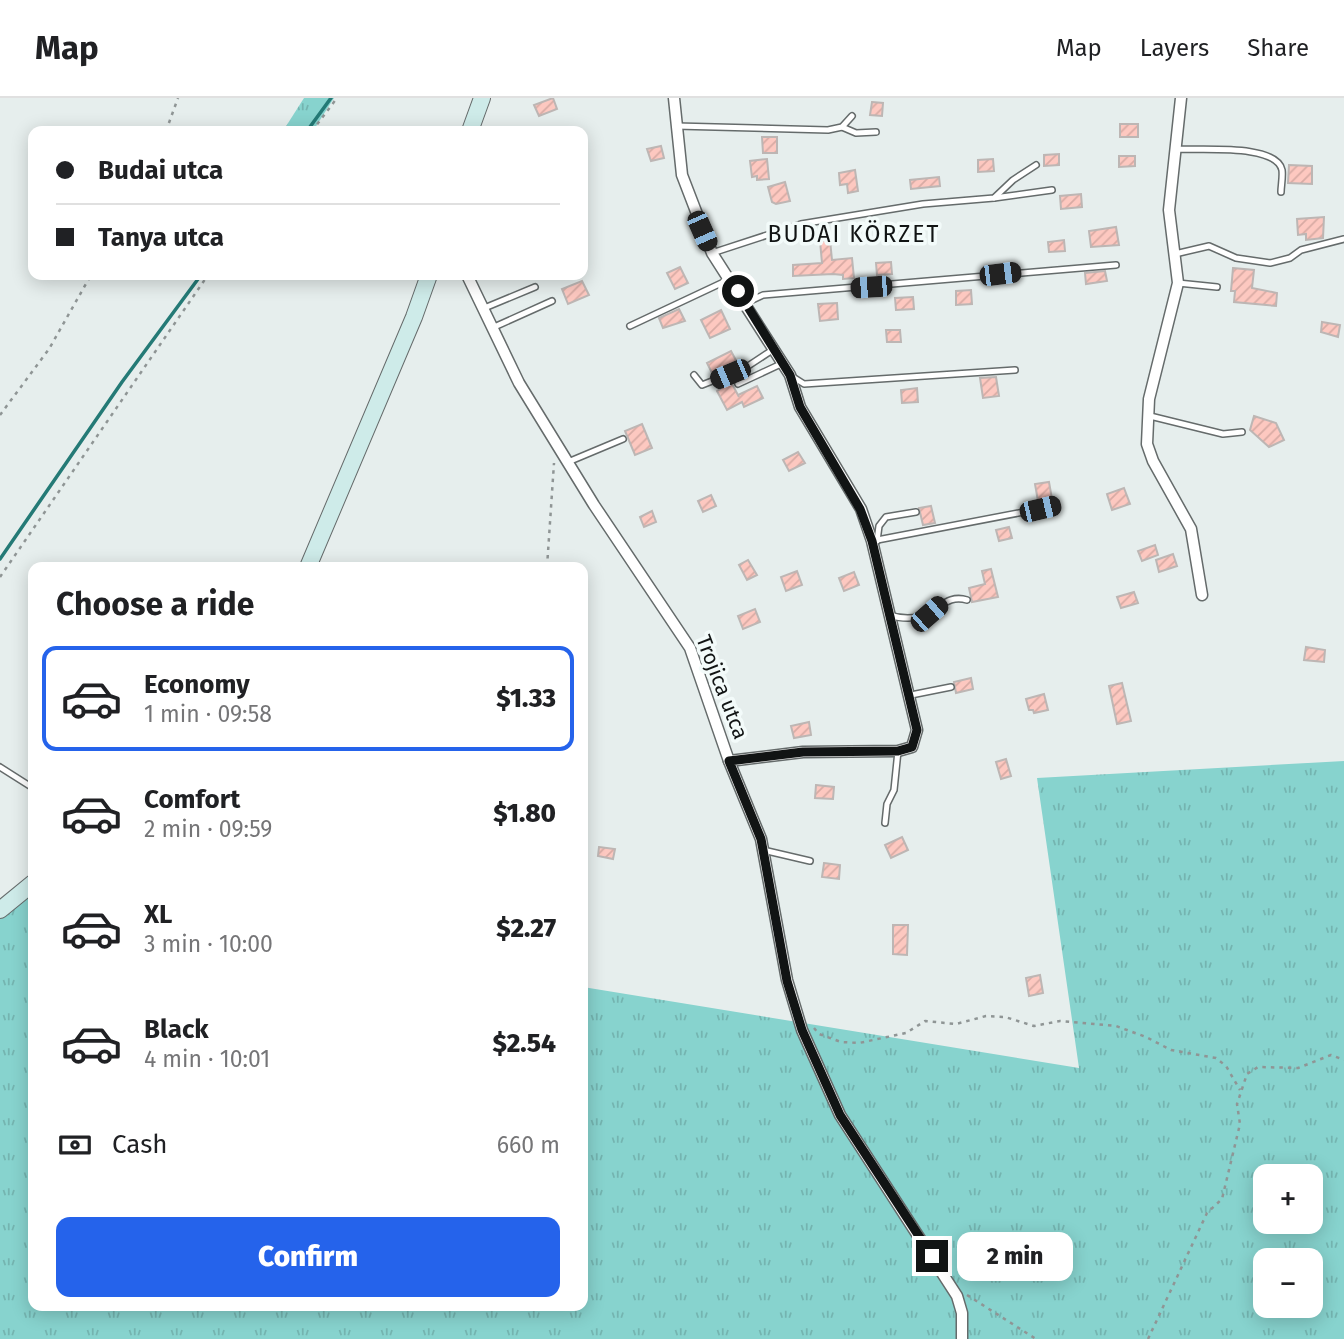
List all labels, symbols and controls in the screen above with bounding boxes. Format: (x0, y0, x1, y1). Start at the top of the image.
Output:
text: Map (35, 28, 99, 68)
text: Map (1056, 34, 1102, 62)
text: Layers (1140, 34, 1209, 62)
text: Share (1247, 34, 1309, 62)
text: Budai utca (98, 155, 223, 186)
car (684, 208, 721, 254)
district label: BUDAI KÖRZET (768, 220, 940, 248)
text: Tanya utca (98, 222, 224, 253)
car (978, 261, 1023, 287)
route start (722, 275, 754, 307)
car (850, 275, 893, 299)
car (707, 356, 754, 392)
car (1018, 494, 1063, 524)
text: Choose a ride (56, 585, 254, 623)
car (907, 592, 952, 636)
street label: Trojica utca (690, 631, 754, 743)
icon: car (60, 667, 123, 730)
text: Economy (144, 669, 250, 700)
text: $1.33 (496, 683, 556, 714)
text: 1 min · 09:58 (144, 700, 272, 728)
icon: car (60, 782, 123, 845)
text: Comfort (144, 784, 240, 815)
text: $1.80 (493, 798, 556, 829)
text: 2 min · 09:59 (144, 815, 272, 843)
icon: car (60, 897, 123, 960)
text: XL (144, 899, 172, 930)
text: $2.27 (496, 913, 556, 944)
text: 3 min · 10:00 (144, 930, 273, 958)
icon: car (60, 1012, 123, 1075)
text: Black (144, 1014, 209, 1045)
text: $2.54 (493, 1028, 556, 1059)
text: 4 min · 10:01 (144, 1045, 270, 1073)
icon: cash (56, 1126, 94, 1164)
text: Cash (112, 1129, 168, 1160)
text: 660 m (497, 1131, 560, 1159)
map controls (1253, 1164, 1323, 1318)
button: + (1253, 1164, 1323, 1234)
button: Confirm (56, 1217, 560, 1297)
callout: 2 min (956, 1232, 1072, 1280)
route end (916, 1240, 948, 1272)
text: 2 min (987, 1242, 1043, 1270)
button: − (1253, 1248, 1323, 1318)

